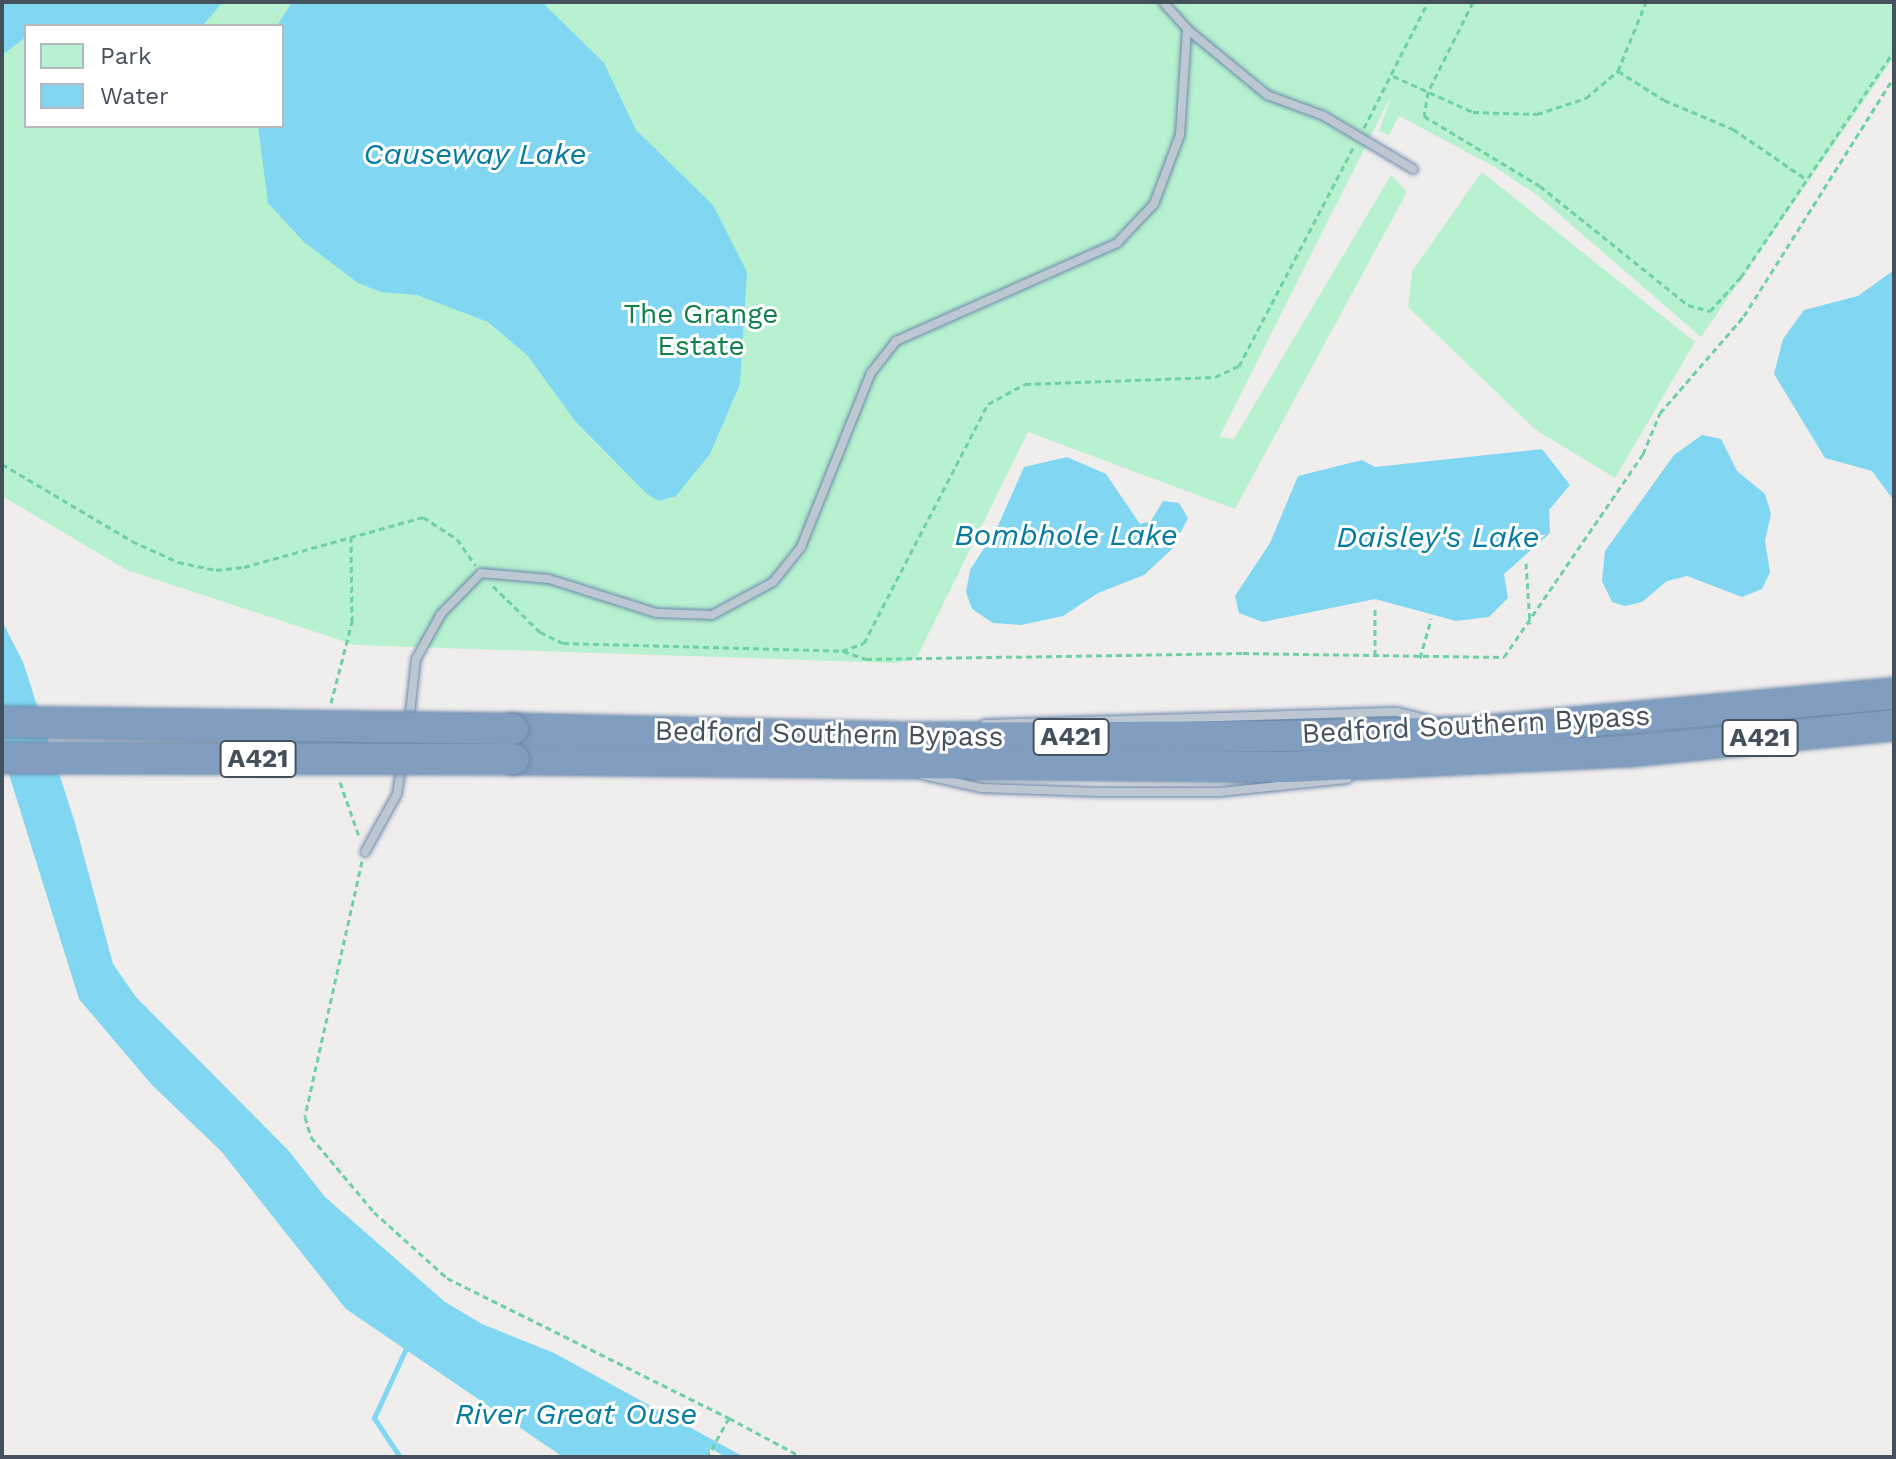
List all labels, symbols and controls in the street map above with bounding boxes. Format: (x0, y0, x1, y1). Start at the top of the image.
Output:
legend (24, 24, 284, 128)
text: Park (100, 42, 152, 70)
text: Water (100, 82, 169, 110)
water label: Causeway Lake (363, 136, 587, 172)
park label: The Grange Estate (624, 297, 778, 363)
water label: Bombhole Lake (954, 517, 1178, 553)
water label: Daisley's Lake (1336, 519, 1540, 555)
street label: Bedford Southern Bypass (1301, 699, 1651, 751)
street label: Bedford Southern Bypass (654, 714, 1004, 754)
road number: A421 (1031, 715, 1111, 759)
road number: A421 (1720, 716, 1800, 760)
road number: A421 (218, 737, 298, 781)
water label: River Great Ouse (454, 1396, 698, 1432)

